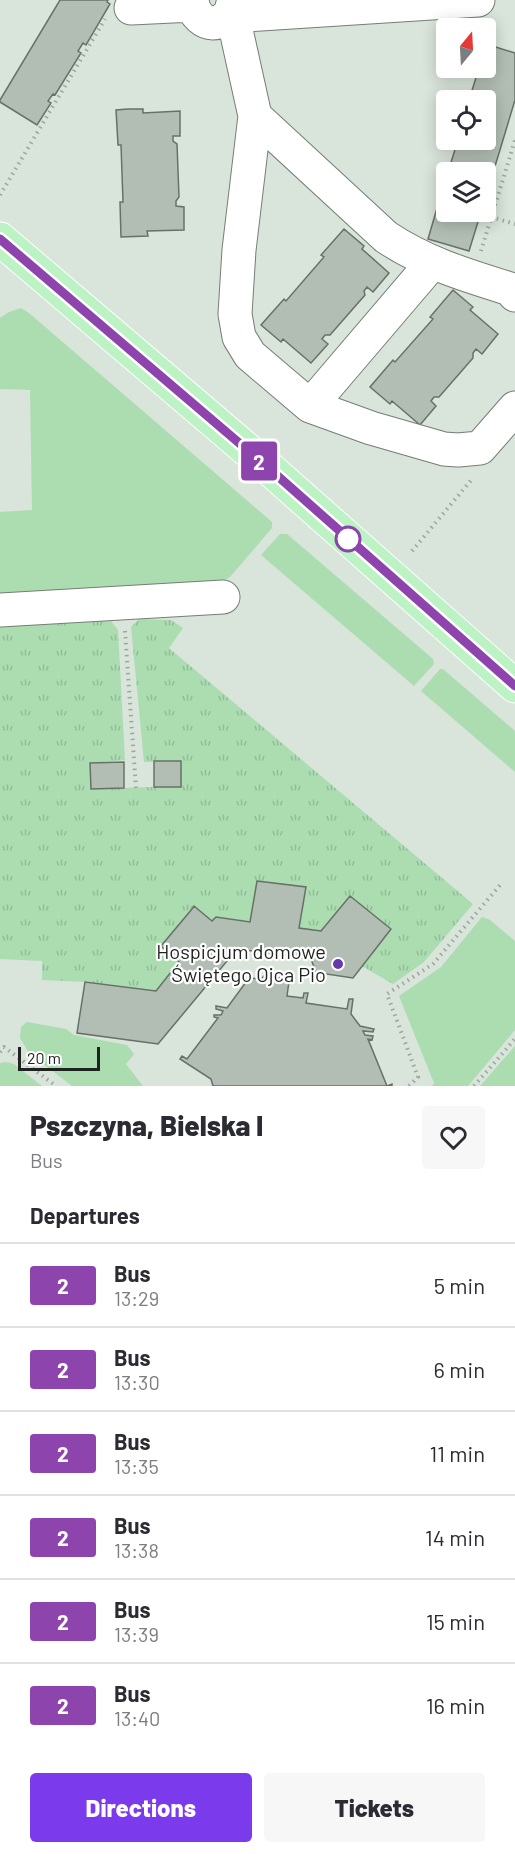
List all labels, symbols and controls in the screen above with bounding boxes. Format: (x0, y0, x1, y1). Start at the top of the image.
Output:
north arrow (436, 18, 496, 78)
map controls (436, 18, 496, 222)
button: locate (436, 90, 496, 150)
button: layers (436, 162, 496, 222)
line badge: 2 (240, 442, 278, 480)
text: 2 (253, 449, 265, 474)
unlabelled marker (335, 526, 361, 552)
place label: Hospicjum domowe Świętego Ojca Pio (156, 939, 326, 986)
marker: Hospicjum domowe Świętego Ojca Pio (331, 957, 345, 971)
scale bar (18, 1044, 100, 1072)
text: 20 m (27, 1048, 61, 1067)
button: heart (422, 1106, 485, 1169)
text: Pszczyna, Bielska I (30, 1108, 264, 1142)
text: Bus (30, 1148, 63, 1172)
text: Departures (30, 1202, 140, 1228)
text: Bus (114, 1260, 151, 1286)
text: 5 min (434, 1272, 485, 1298)
text: 2 (57, 1273, 69, 1298)
text: 13:29 (114, 1286, 159, 1310)
text: Bus (114, 1344, 151, 1370)
text: 6 min (434, 1356, 485, 1382)
text: 2 (57, 1357, 69, 1382)
text: 13:30 (114, 1370, 160, 1394)
text: Bus (114, 1428, 151, 1454)
text: 11 min (429, 1440, 485, 1466)
text: 2 (57, 1441, 69, 1466)
text: 13:35 (114, 1454, 159, 1478)
text: Bus (114, 1512, 151, 1538)
text: 14 min (425, 1524, 485, 1550)
text: 2 (57, 1525, 69, 1550)
text: 13:38 (114, 1538, 159, 1562)
text: Bus (114, 1596, 151, 1622)
text: 15 min (426, 1608, 485, 1634)
text: 2 (57, 1609, 69, 1634)
text: 13:39 (114, 1622, 159, 1646)
text: Bus (114, 1680, 151, 1706)
text: 16 min (426, 1692, 485, 1718)
text: 2 (57, 1693, 69, 1718)
text: 13:40 (114, 1706, 160, 1730)
button: Directions (30, 1773, 252, 1842)
button: Tickets (264, 1773, 485, 1842)

